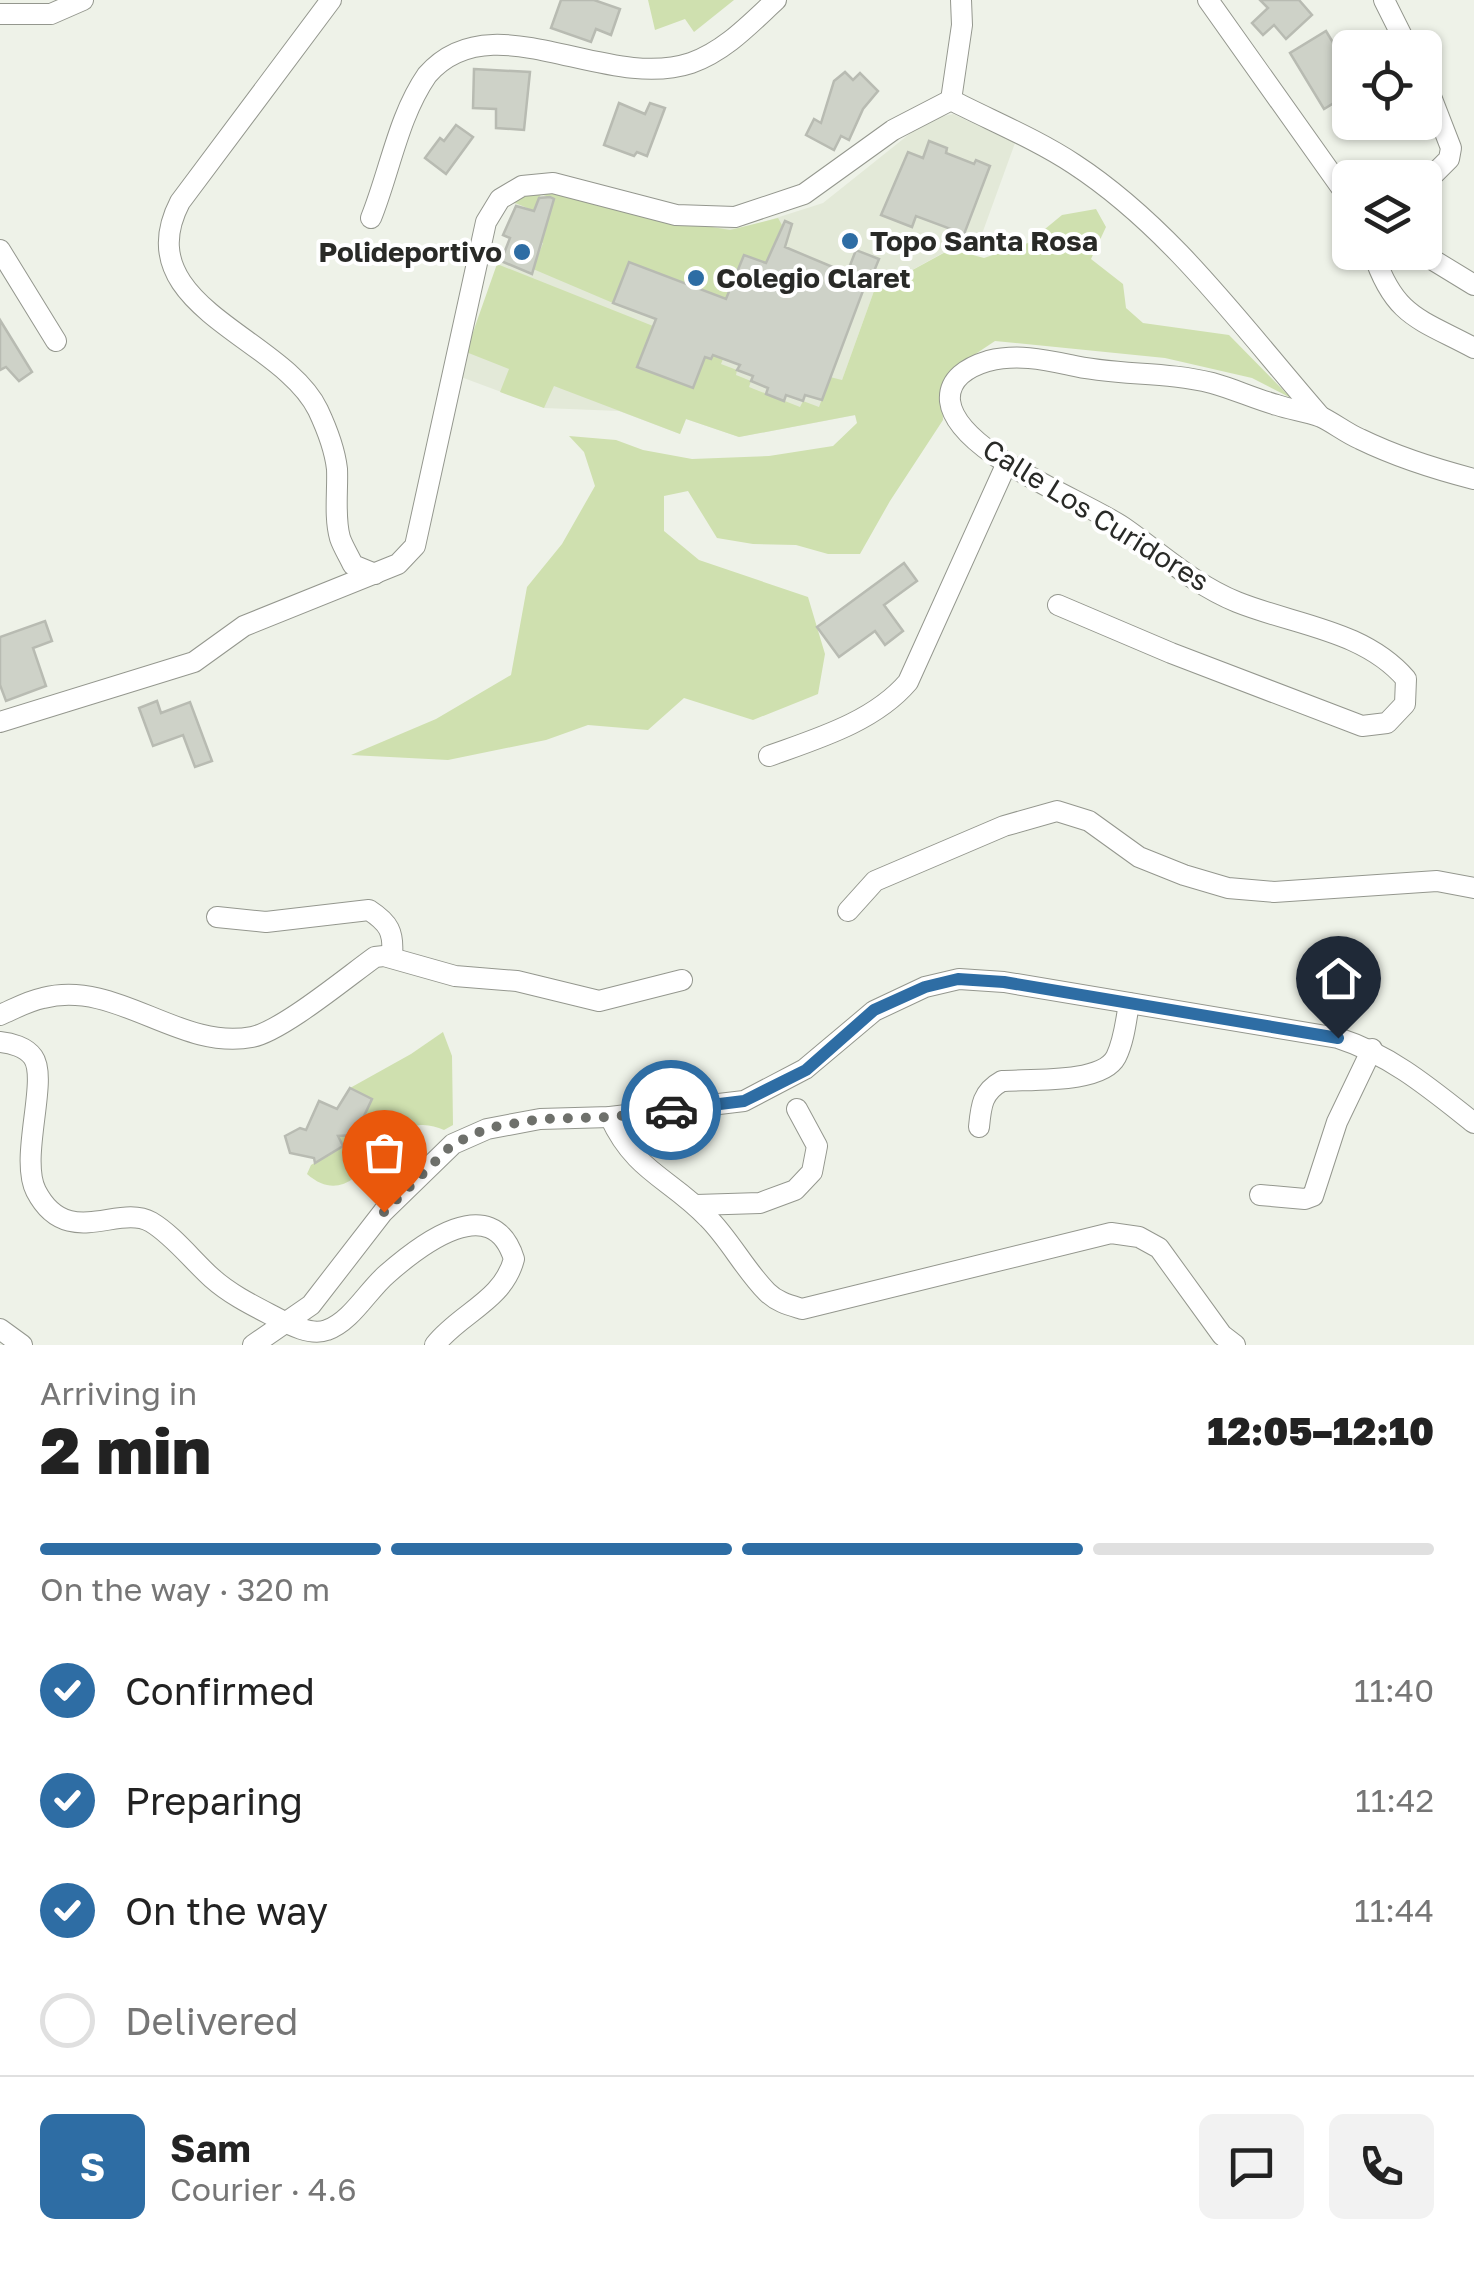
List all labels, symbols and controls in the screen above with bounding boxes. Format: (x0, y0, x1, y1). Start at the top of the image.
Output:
map controls (1332, 30, 1442, 270)
button: locate (1332, 30, 1442, 140)
button: layers (1332, 160, 1442, 270)
place label: Topo Santa Rosa (870, 224, 1098, 257)
marker: Topo Santa Rosa (839, 230, 861, 252)
place label: Polideportivo (318, 235, 502, 268)
marker: Polideportivo (511, 241, 533, 263)
place label: Colegio Claret (716, 261, 911, 294)
marker: Colegio Claret (685, 267, 707, 289)
street label: Calle Los Curidores (977, 432, 1215, 598)
pin (1296, 936, 1381, 1039)
icon: home (1311, 951, 1366, 1006)
courier (621, 1060, 721, 1160)
icon: car (644, 1083, 699, 1138)
pin (342, 1110, 427, 1213)
icon: bag (357, 1125, 412, 1180)
text: Arriving in (40, 1374, 197, 1412)
text: 12:05–12:10 (1207, 1408, 1434, 1453)
text: 2 min (40, 1410, 211, 1488)
text: On the way · 320 m (40, 1570, 330, 1608)
icon: check (40, 1663, 95, 1718)
text: Confirmed (125, 1668, 315, 1713)
text: 11:40 (1354, 1671, 1434, 1709)
icon: check (40, 1773, 95, 1828)
text: Preparing (125, 1778, 303, 1823)
text: 11:42 (1355, 1781, 1434, 1819)
icon: check (40, 1883, 95, 1938)
text: On the way (125, 1888, 328, 1933)
text: 11:44 (1354, 1891, 1434, 1929)
text: Delivered (125, 1998, 298, 2043)
button: chat (1199, 2114, 1304, 2219)
button: phone (1329, 2114, 1434, 2219)
text: Sam (170, 2125, 251, 2170)
text: S (80, 2144, 105, 2189)
text: Courier · 4.6 (170, 2170, 357, 2208)

